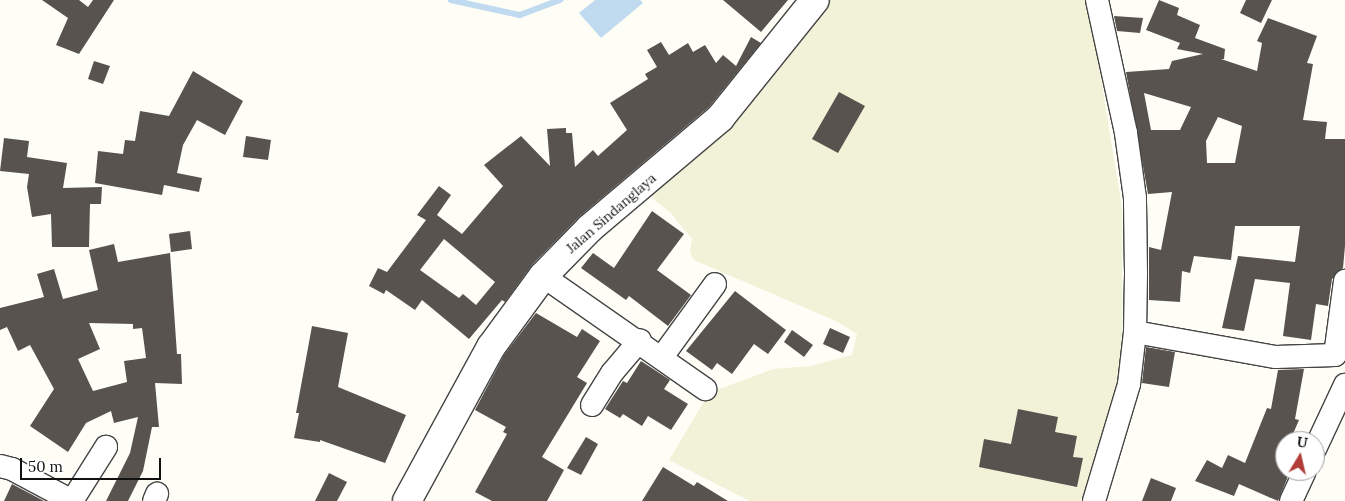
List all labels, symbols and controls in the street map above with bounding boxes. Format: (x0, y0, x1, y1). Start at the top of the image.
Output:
street label: Jalan Sindanglaya (563, 169, 659, 257)
north arrow (1275, 431, 1325, 481)
text: U (1296, 432, 1309, 452)
scale bar (22, 448, 164, 480)
text: 50 m (28, 457, 63, 476)

